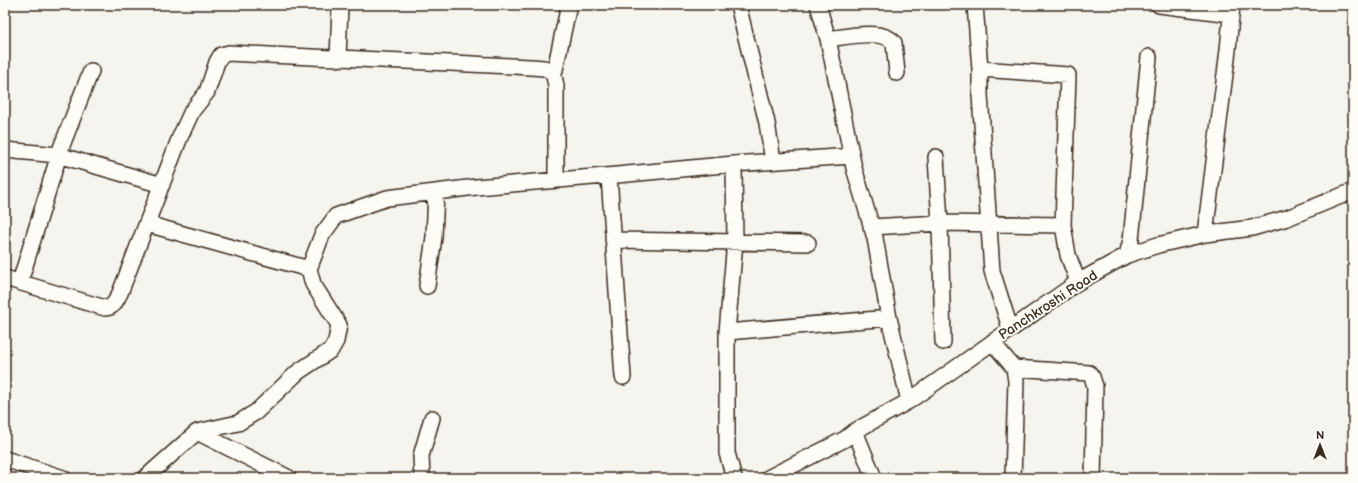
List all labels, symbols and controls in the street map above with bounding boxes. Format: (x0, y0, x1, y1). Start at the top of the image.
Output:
street label: Panchkroshi Road (995, 267, 1101, 343)
north arrow (1300, 425, 1340, 465)
text: N (1316, 429, 1324, 442)

